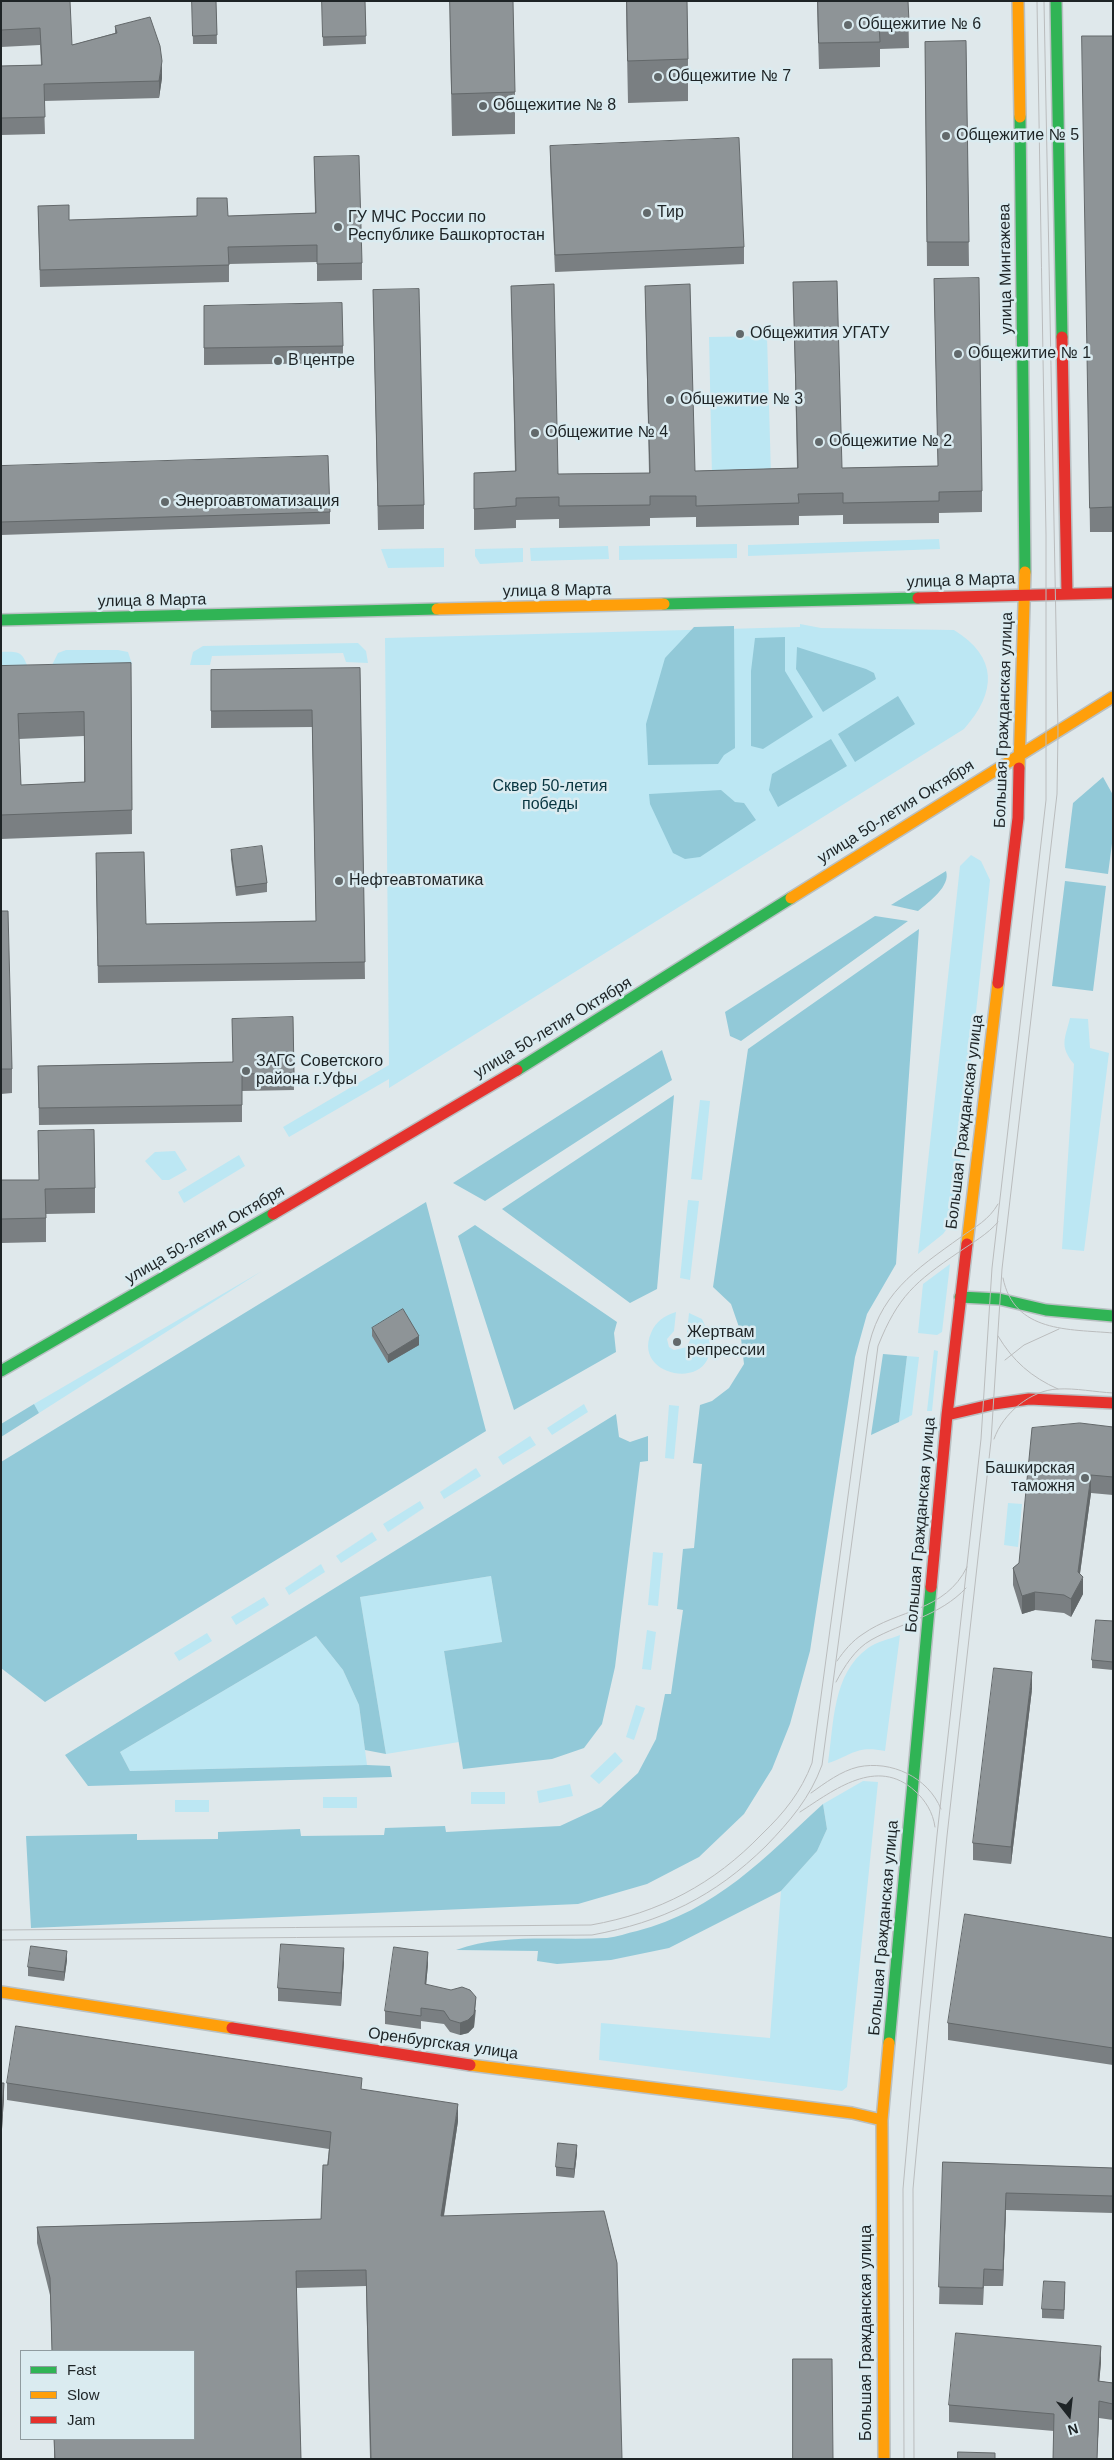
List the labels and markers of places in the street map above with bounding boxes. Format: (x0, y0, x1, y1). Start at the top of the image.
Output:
place label: Общежитие № 6 (858, 15, 981, 35)
marker: Общежитие № 6 (842, 19, 854, 31)
place label: Общежитие № 7 (668, 67, 791, 87)
marker: Общежитие № 7 (652, 71, 664, 83)
place label: Общежитие № 8 (493, 96, 616, 116)
marker: Общежитие № 8 (477, 100, 489, 112)
place label: Общежитие № 5 (956, 126, 1079, 146)
marker: Общежитие № 5 (940, 130, 952, 142)
place label: Тир (657, 203, 684, 223)
marker: Тир (641, 207, 653, 219)
place label: ГУ МЧС России по Республике Башкортостан (348, 208, 545, 246)
marker: ГУ МЧС России по Республике Башкортостан (332, 221, 344, 233)
place label: Общежития УГАТУ (750, 324, 889, 344)
marker: Общежития УГАТУ (734, 328, 746, 340)
place label: Общежитие № 1 (968, 344, 1091, 364)
marker: Общежитие № 1 (952, 348, 964, 360)
place label: В центре (288, 351, 355, 371)
marker: В центре (272, 355, 284, 367)
place label: Общежитие № 3 (680, 390, 803, 410)
marker: Общежитие № 3 (664, 394, 676, 406)
place label: Общежитие № 4 (545, 423, 668, 443)
marker: Общежитие № 4 (529, 427, 541, 439)
place label: Общежитие № 2 (829, 432, 952, 452)
marker: Общежитие № 2 (813, 436, 825, 448)
place label: Энергоавтоматизация (175, 492, 339, 512)
marker: Энергоавтоматизация (159, 496, 171, 508)
place label: Нефтеавтоматика (349, 871, 483, 891)
marker: Нефтеавтоматика (333, 875, 345, 887)
place label: ЗАГС Советского района г.Уфы (256, 1052, 383, 1090)
marker: ЗАГС Советского района г.Уфы (240, 1065, 252, 1077)
place label: Жертвам репрессии (687, 1323, 765, 1361)
marker: Жертвам репрессии (671, 1336, 683, 1348)
place label: Башкирская таможня (985, 1459, 1075, 1497)
marker: Башкирская таможня (1079, 1472, 1091, 1484)

